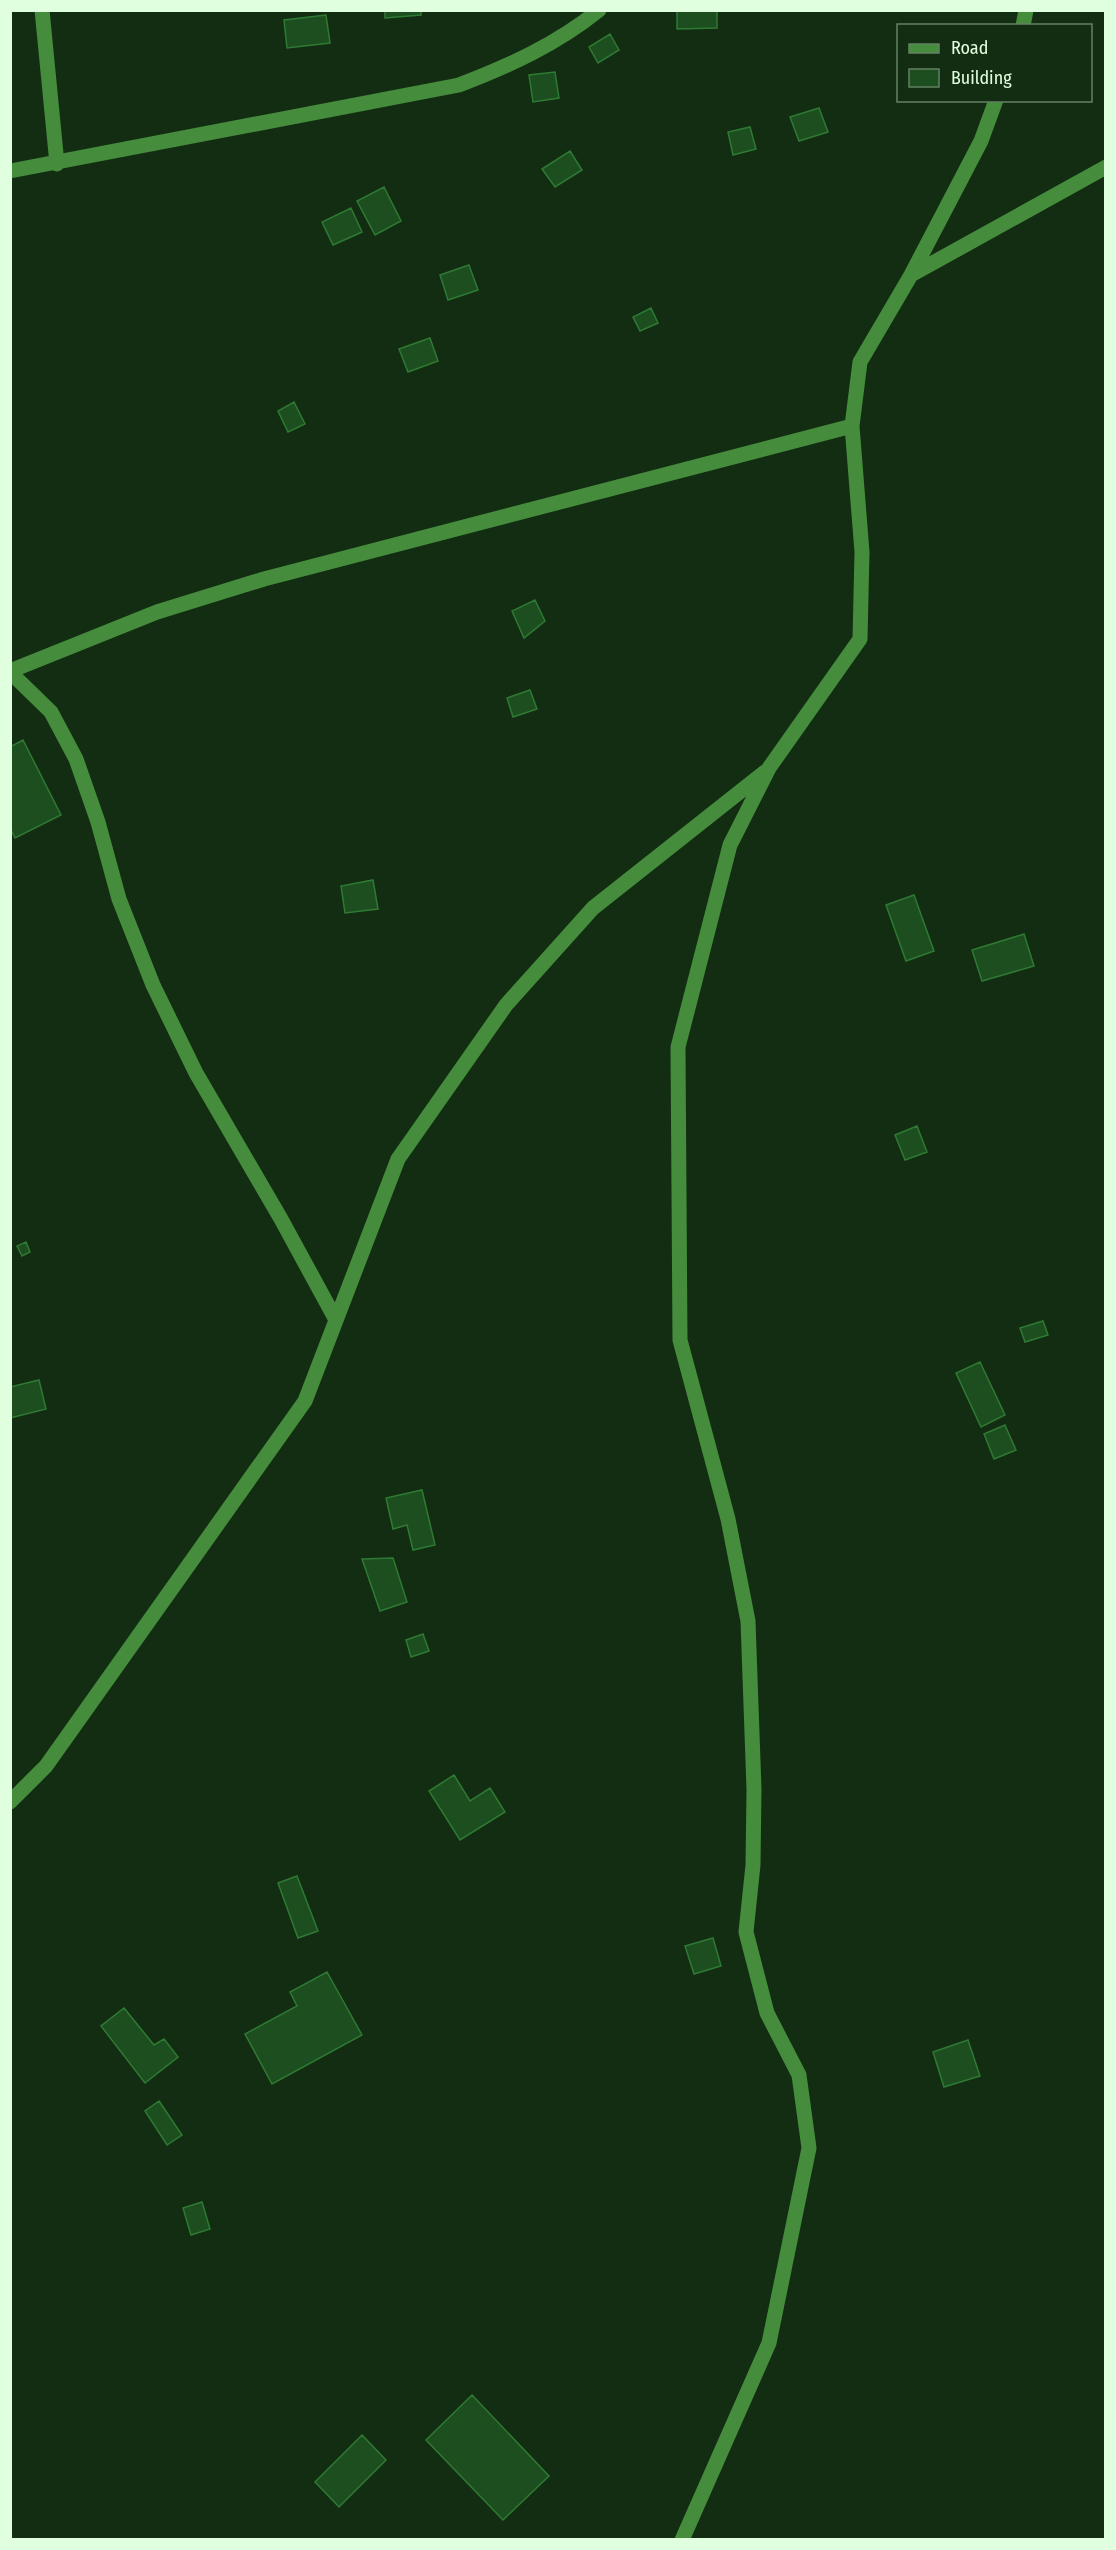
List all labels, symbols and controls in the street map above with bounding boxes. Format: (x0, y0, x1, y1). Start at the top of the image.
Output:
legend (897, 24, 1092, 102)
text: Road (951, 37, 988, 59)
text: Building (951, 67, 1012, 89)

